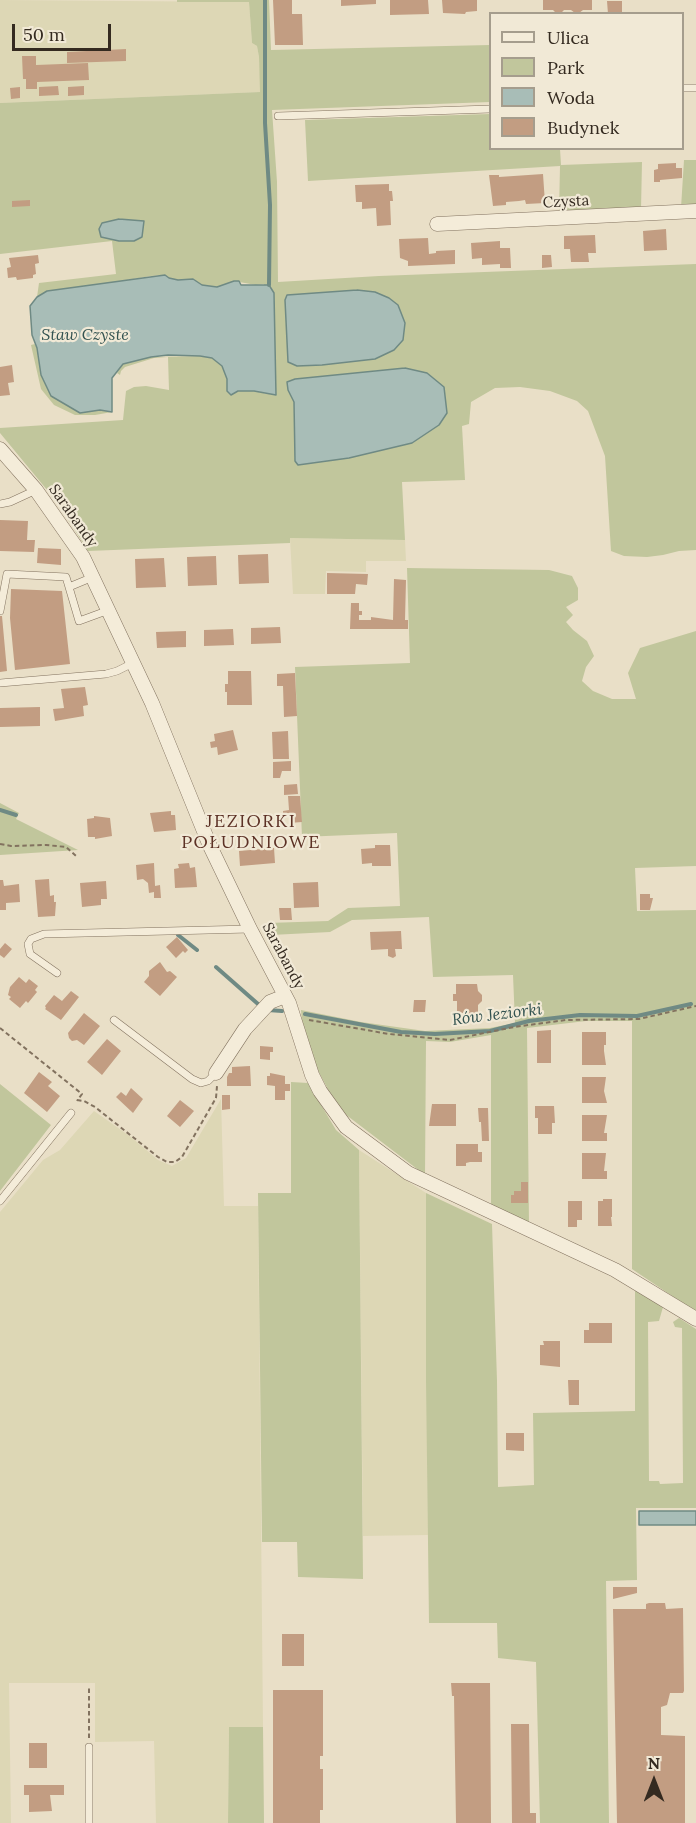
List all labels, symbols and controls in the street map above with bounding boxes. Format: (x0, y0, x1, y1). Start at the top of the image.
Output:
scale bar (15, 12, 114, 50)
legend (489, 12, 684, 150)
text: 50 m (23, 23, 65, 46)
text: Ulica (547, 26, 589, 49)
text: Park (547, 56, 584, 79)
text: Woda (547, 86, 595, 109)
text: Budynek (547, 116, 619, 139)
street label: Czysta (542, 192, 590, 212)
water label: Staw Czyste (41, 325, 129, 345)
street label: Sarabandy (45, 481, 101, 551)
district label: JEZIORKI POŁUDNIOWE (181, 811, 321, 854)
street label: Sarabandy (258, 920, 308, 992)
water label: Rów Jeziorki (451, 1000, 543, 1030)
north arrow (624, 1751, 684, 1811)
text: N (648, 1753, 660, 1773)

